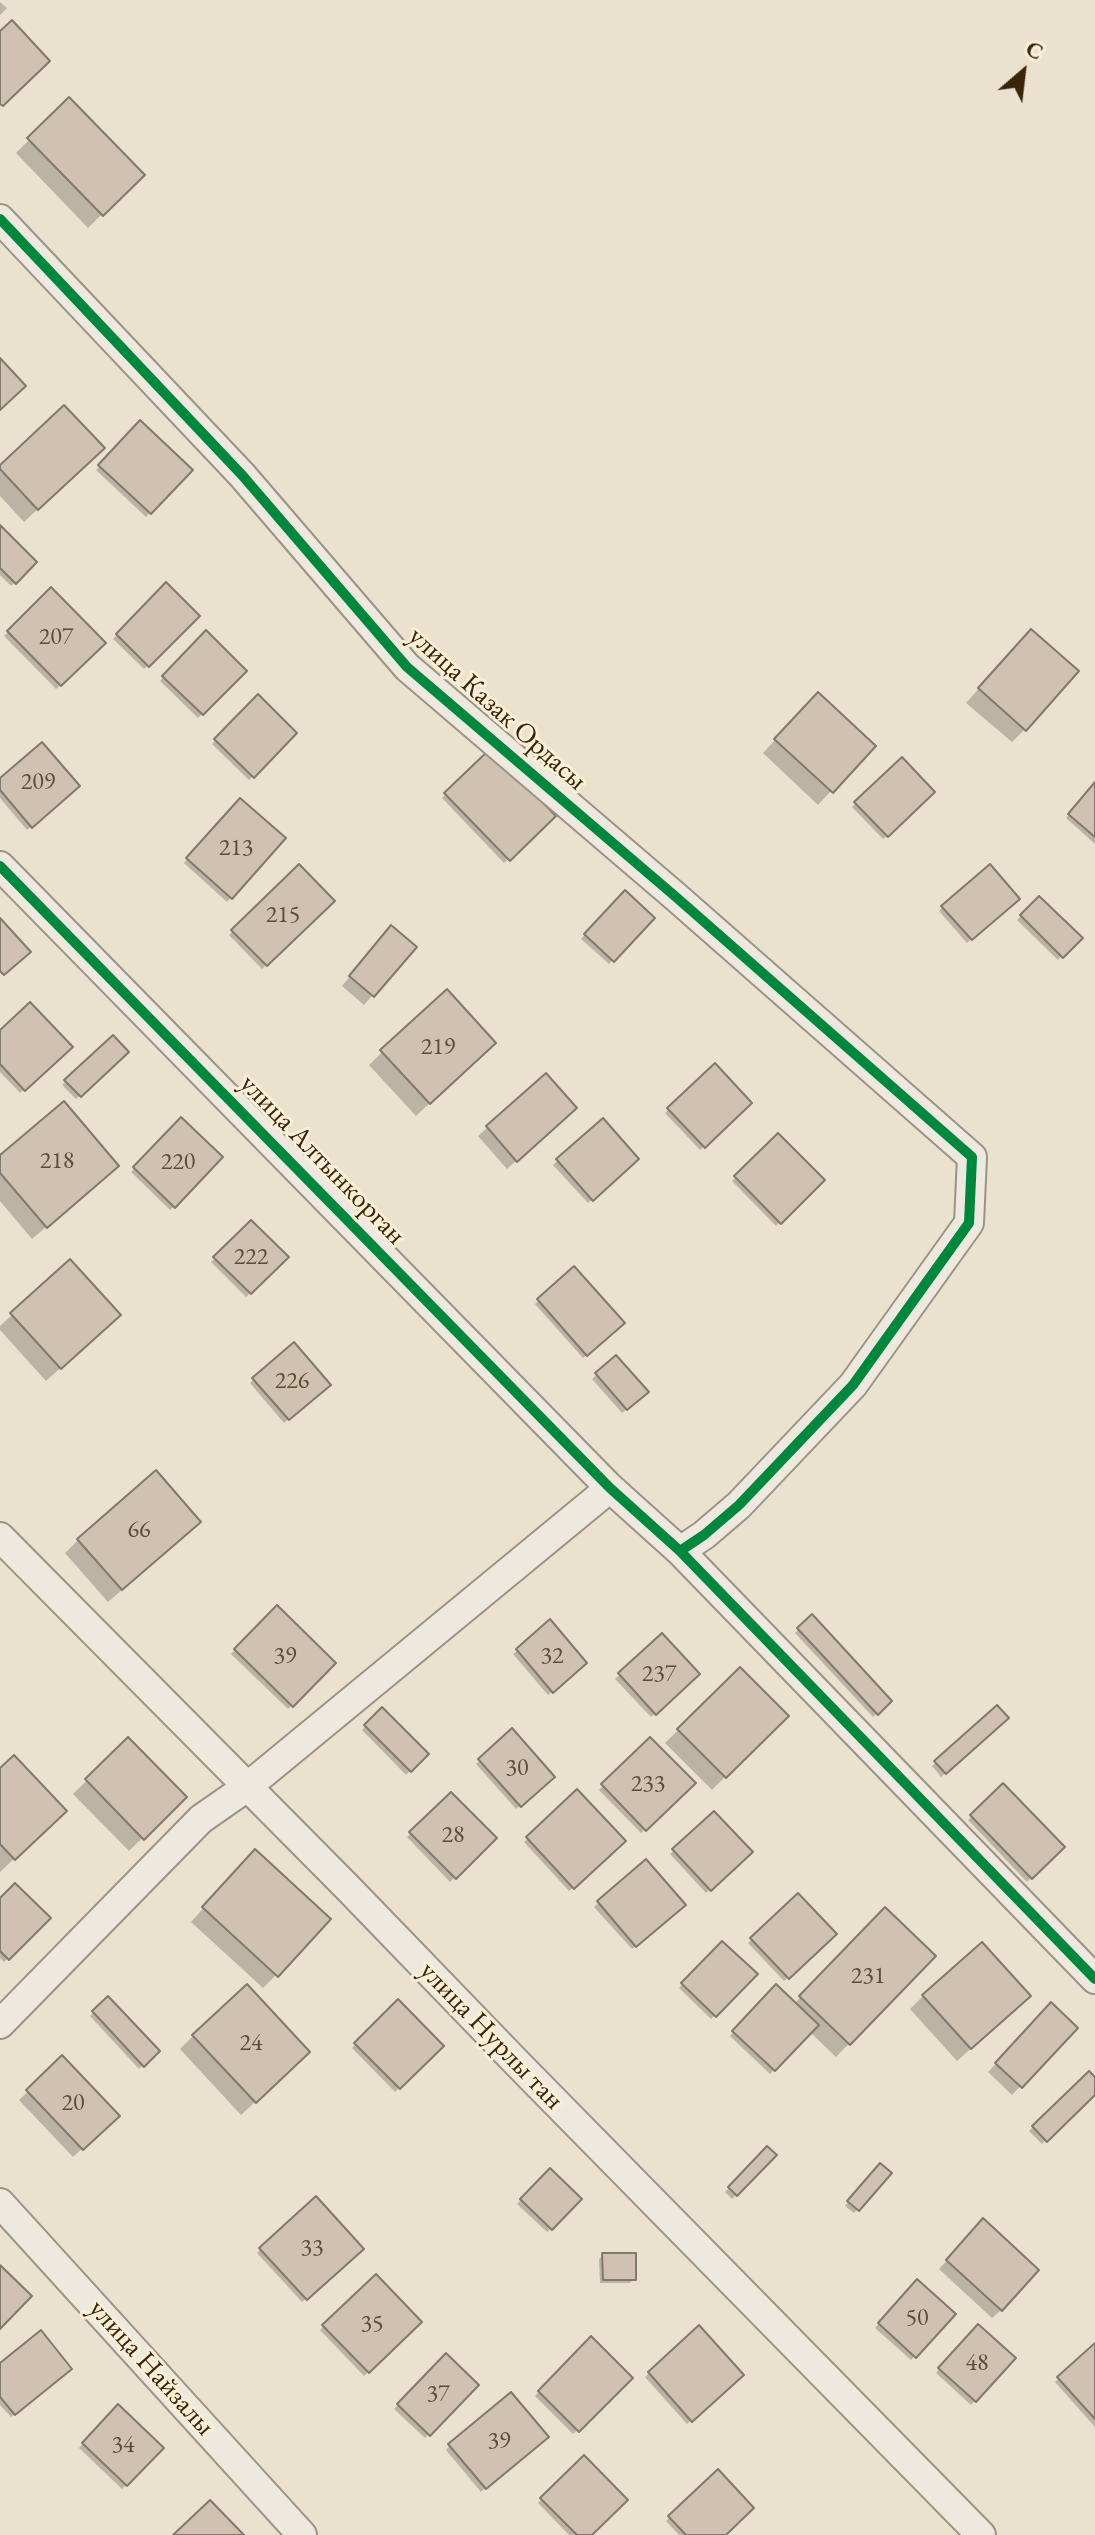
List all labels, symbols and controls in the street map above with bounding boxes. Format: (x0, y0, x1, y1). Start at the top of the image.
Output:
north arrow (983, 32, 1063, 112)
text: С (1021, 34, 1048, 67)
street label: улица Казак Ордасы (401, 620, 593, 798)
house number: 207 (39, 623, 73, 651)
house number: 209 (21, 768, 55, 796)
house number: 213 (219, 834, 253, 862)
house number: 215 (266, 901, 300, 929)
house number: 219 (421, 1033, 455, 1061)
street label: улица Алтынкорган (232, 1068, 412, 1252)
house number: 218 (40, 1147, 74, 1175)
house number: 220 (161, 1148, 195, 1176)
house number: 222 (234, 1243, 268, 1271)
house number: 226 (275, 1367, 309, 1395)
house number: 66 (127, 1516, 151, 1544)
house number: 39 (273, 1642, 297, 1670)
house number: 32 (540, 1642, 564, 1670)
house number: 237 (642, 1660, 676, 1688)
house number: 30 (505, 1754, 529, 1782)
house number: 233 (631, 1770, 665, 1798)
house number: 28 (441, 1821, 465, 1849)
street label: улица Нурлы тан (412, 1955, 570, 2117)
house number: 231 (851, 1962, 885, 1990)
house number: 24 (239, 2029, 263, 2057)
house number: 20 (61, 2089, 85, 2117)
house number: 33 (300, 2234, 324, 2262)
street label: улица Найзалы (81, 2293, 221, 2443)
house number: 50 (905, 2304, 929, 2332)
house number: 35 (360, 2310, 384, 2338)
house number: 48 (965, 2349, 989, 2377)
house number: 37 (426, 2380, 450, 2408)
house number: 39 (487, 2427, 511, 2455)
house number: 34 (111, 2431, 135, 2459)

